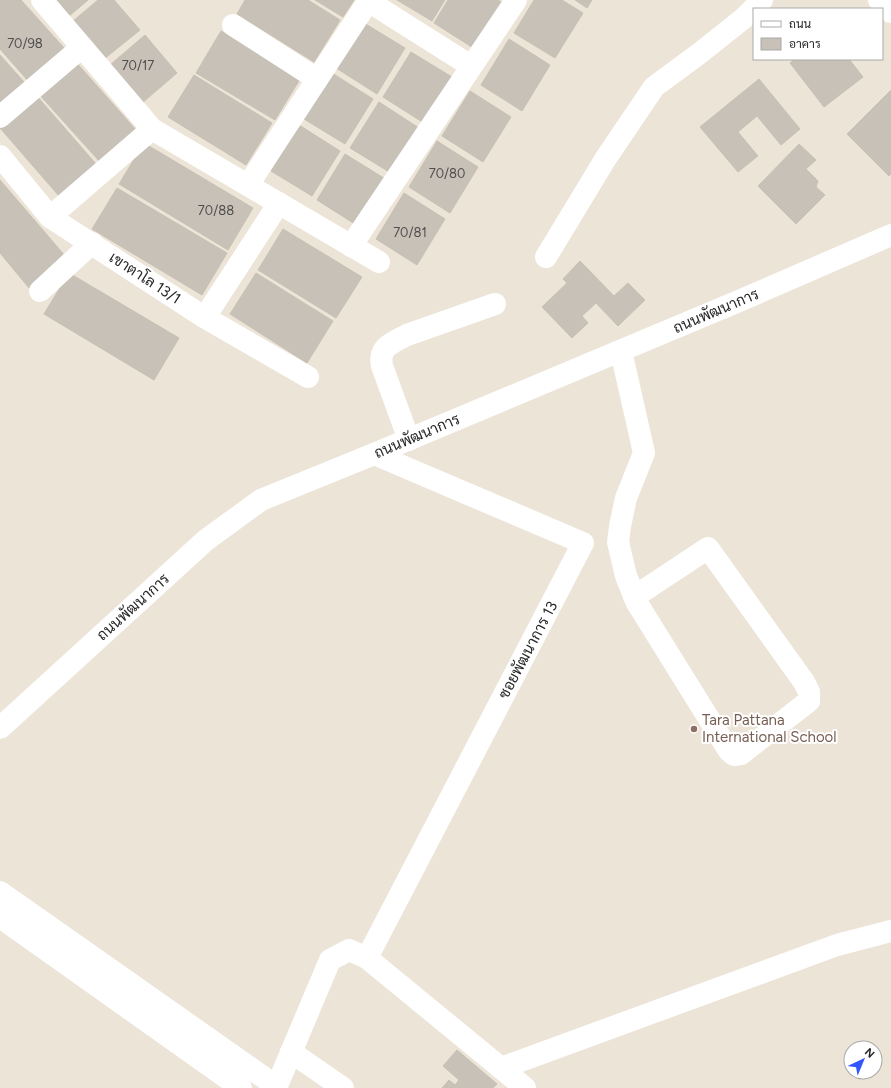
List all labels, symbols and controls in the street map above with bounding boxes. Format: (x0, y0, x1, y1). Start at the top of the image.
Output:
legend (753, 8, 883, 60)
text: ถนน (789, 17, 812, 31)
house number: 70/98 (7, 36, 43, 51)
text: อาคาร (789, 37, 821, 51)
house number: 70/17 (122, 58, 154, 73)
house number: 70/80 (429, 166, 465, 181)
house number: 70/88 (198, 203, 234, 218)
house number: 70/81 (393, 225, 427, 240)
street label: เขาตาโล 13/1 (106, 247, 185, 308)
street label: ถนนพัฒนาการ (671, 285, 761, 337)
street label: ถนนพัฒนาการ (372, 410, 462, 462)
street label: ถนนพัฒนาการ (93, 570, 173, 644)
street label: ซอยพัฒนาการ 13 (495, 598, 561, 702)
place label: Tara Pattana International School (702, 711, 837, 746)
marker: Tara Pattana International School (689, 724, 699, 734)
north arrow (843, 1040, 883, 1080)
text: N (862, 1046, 877, 1061)

